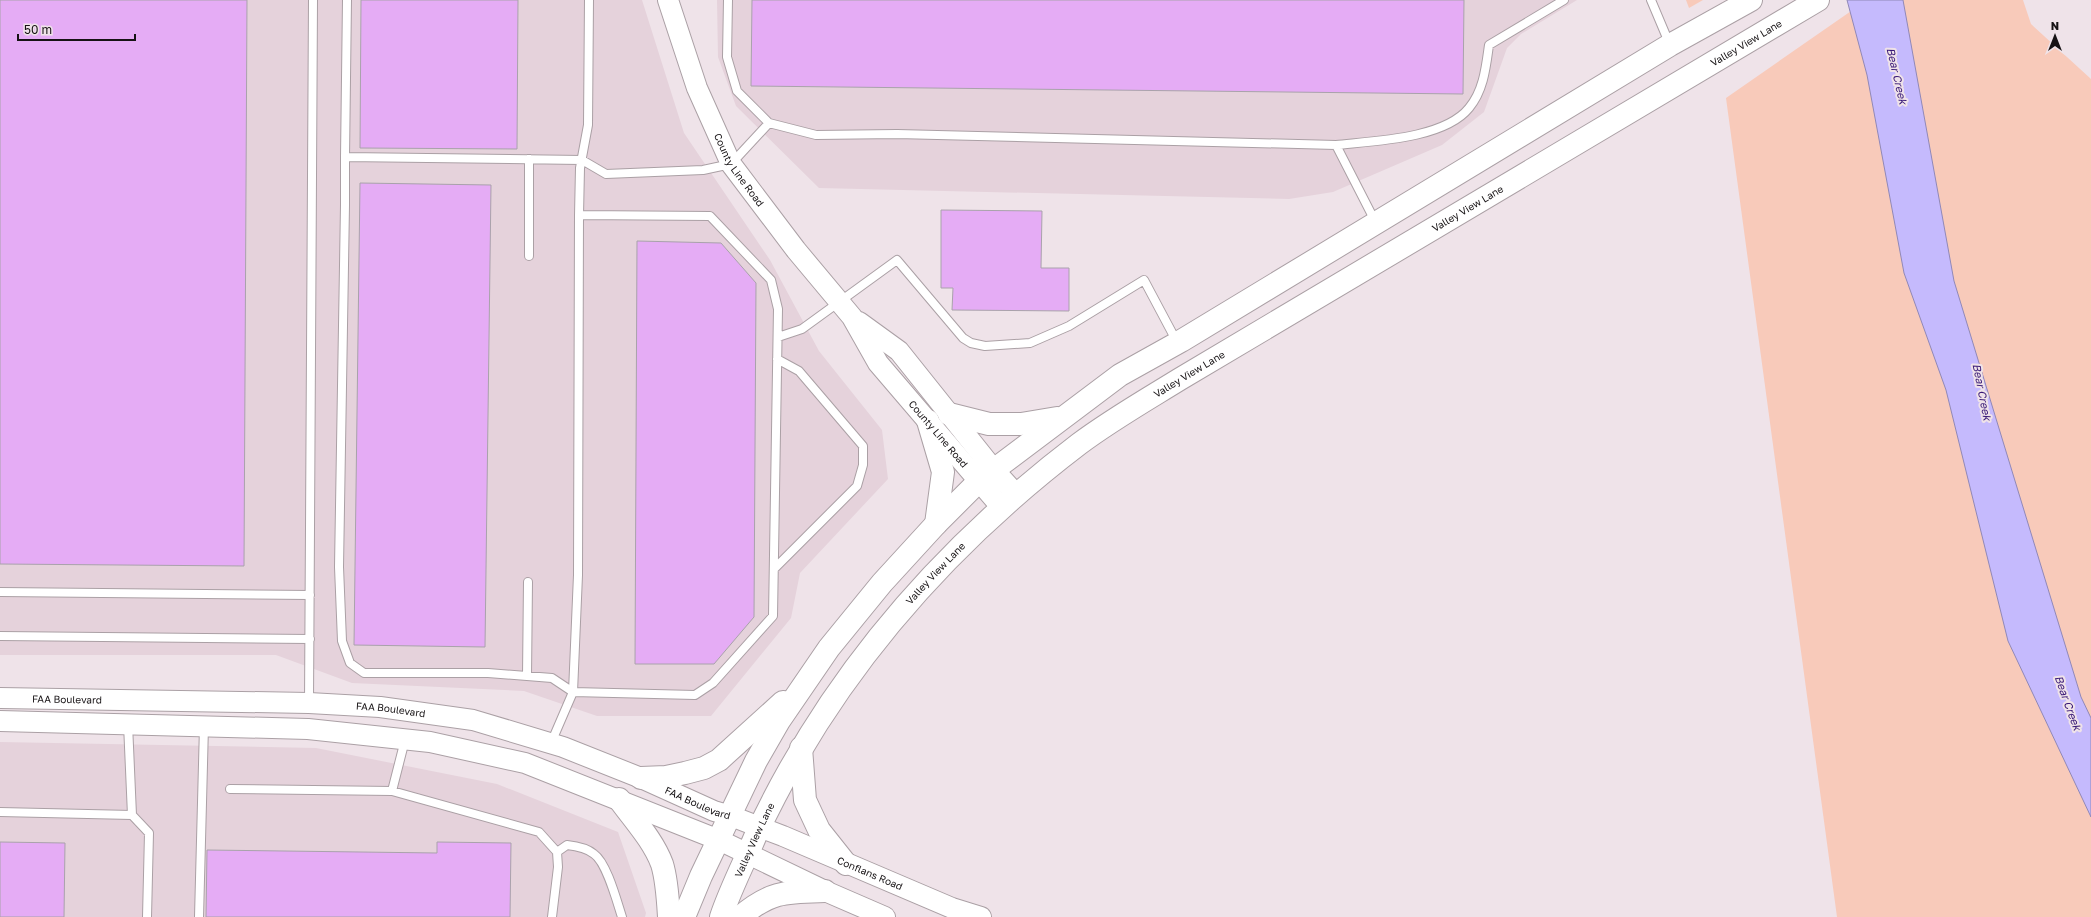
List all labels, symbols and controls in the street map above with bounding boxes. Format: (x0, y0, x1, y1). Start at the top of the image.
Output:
scale bar (18, 16, 135, 42)
north arrow (2035, 16, 2075, 56)
street label: Valley View Lane (1708, 17, 1784, 69)
text: N (2051, 19, 2059, 32)
text: 50 m (24, 22, 52, 37)
water label: Bear Creek (1885, 46, 1911, 107)
street label: County Line Road (712, 131, 767, 209)
street label: Valley View Lane (1430, 182, 1505, 234)
street label: Valley View Lane (1151, 348, 1227, 400)
water label: Bear Creek (1971, 362, 1995, 423)
street label: County Line Road (906, 398, 971, 470)
street label: Valley View Lane (903, 540, 968, 607)
water label: Bear Creek (2053, 674, 2085, 734)
street label: FAA Boulevard (32, 693, 102, 706)
street label: FAA Boulevard (356, 700, 426, 719)
street label: FAA Boulevard (663, 784, 732, 822)
street label: Valley View Lane (732, 800, 777, 879)
street label: Conflans Road (835, 854, 904, 892)

